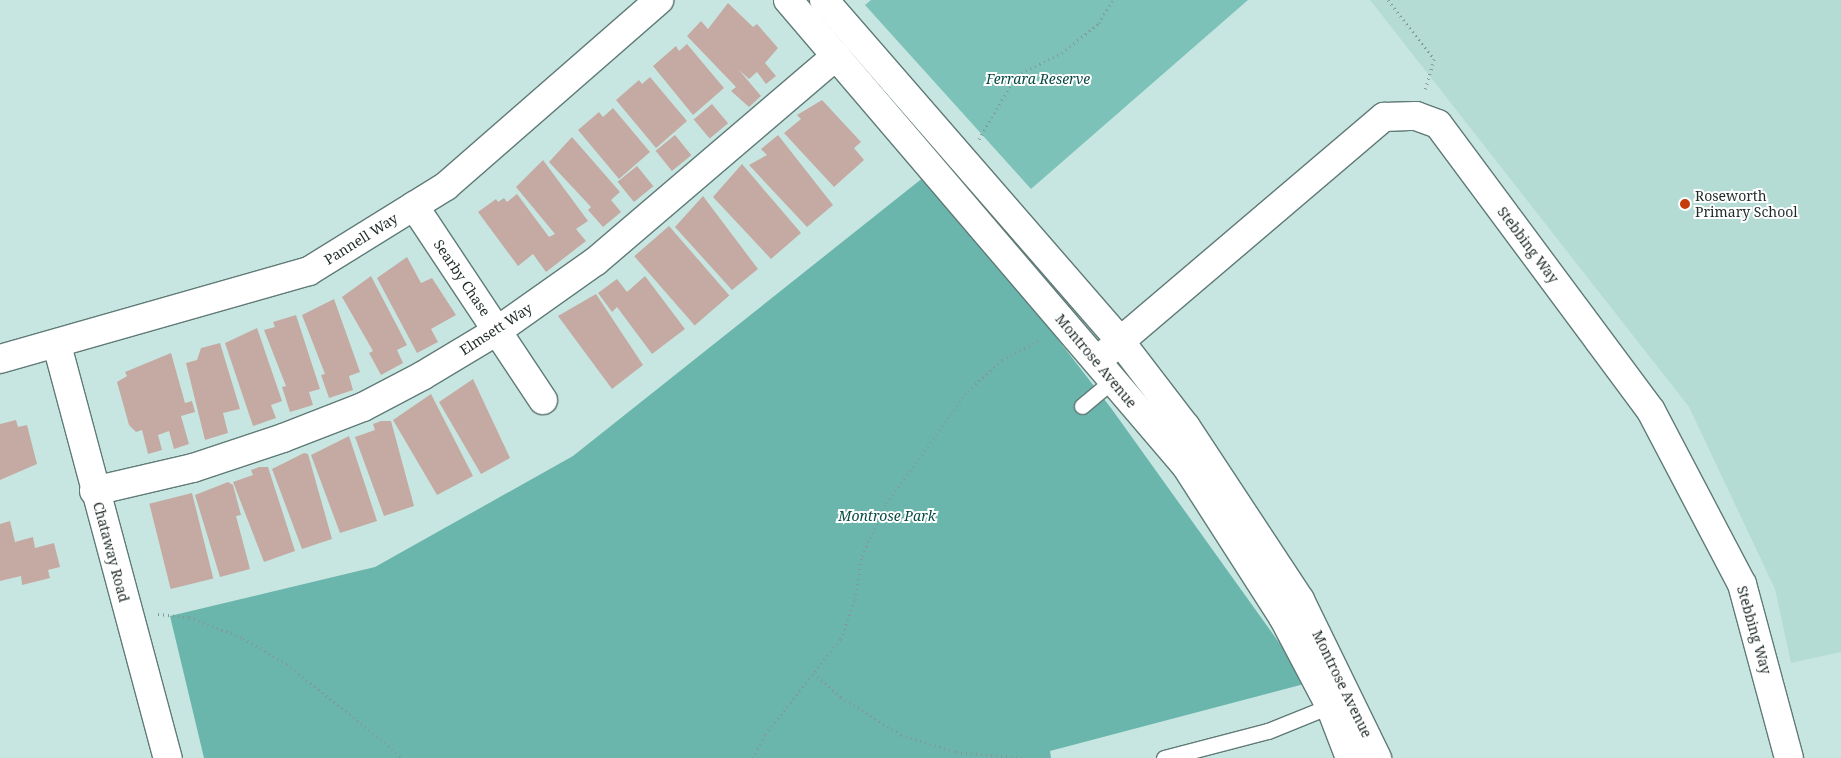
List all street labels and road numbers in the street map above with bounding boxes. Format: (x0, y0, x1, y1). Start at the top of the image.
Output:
street label: Stebbing Way (1494, 204, 1562, 286)
street label: Pannell Way (321, 210, 401, 268)
street label: Searby Chase (430, 237, 494, 319)
street label: Elmsett Way (457, 299, 535, 359)
street label: Montrose Avenue (1052, 311, 1140, 411)
street label: Chataway Road (90, 500, 132, 604)
street label: Stebbing Way (1733, 584, 1775, 676)
street label: Montrose Avenue (1309, 628, 1375, 740)

